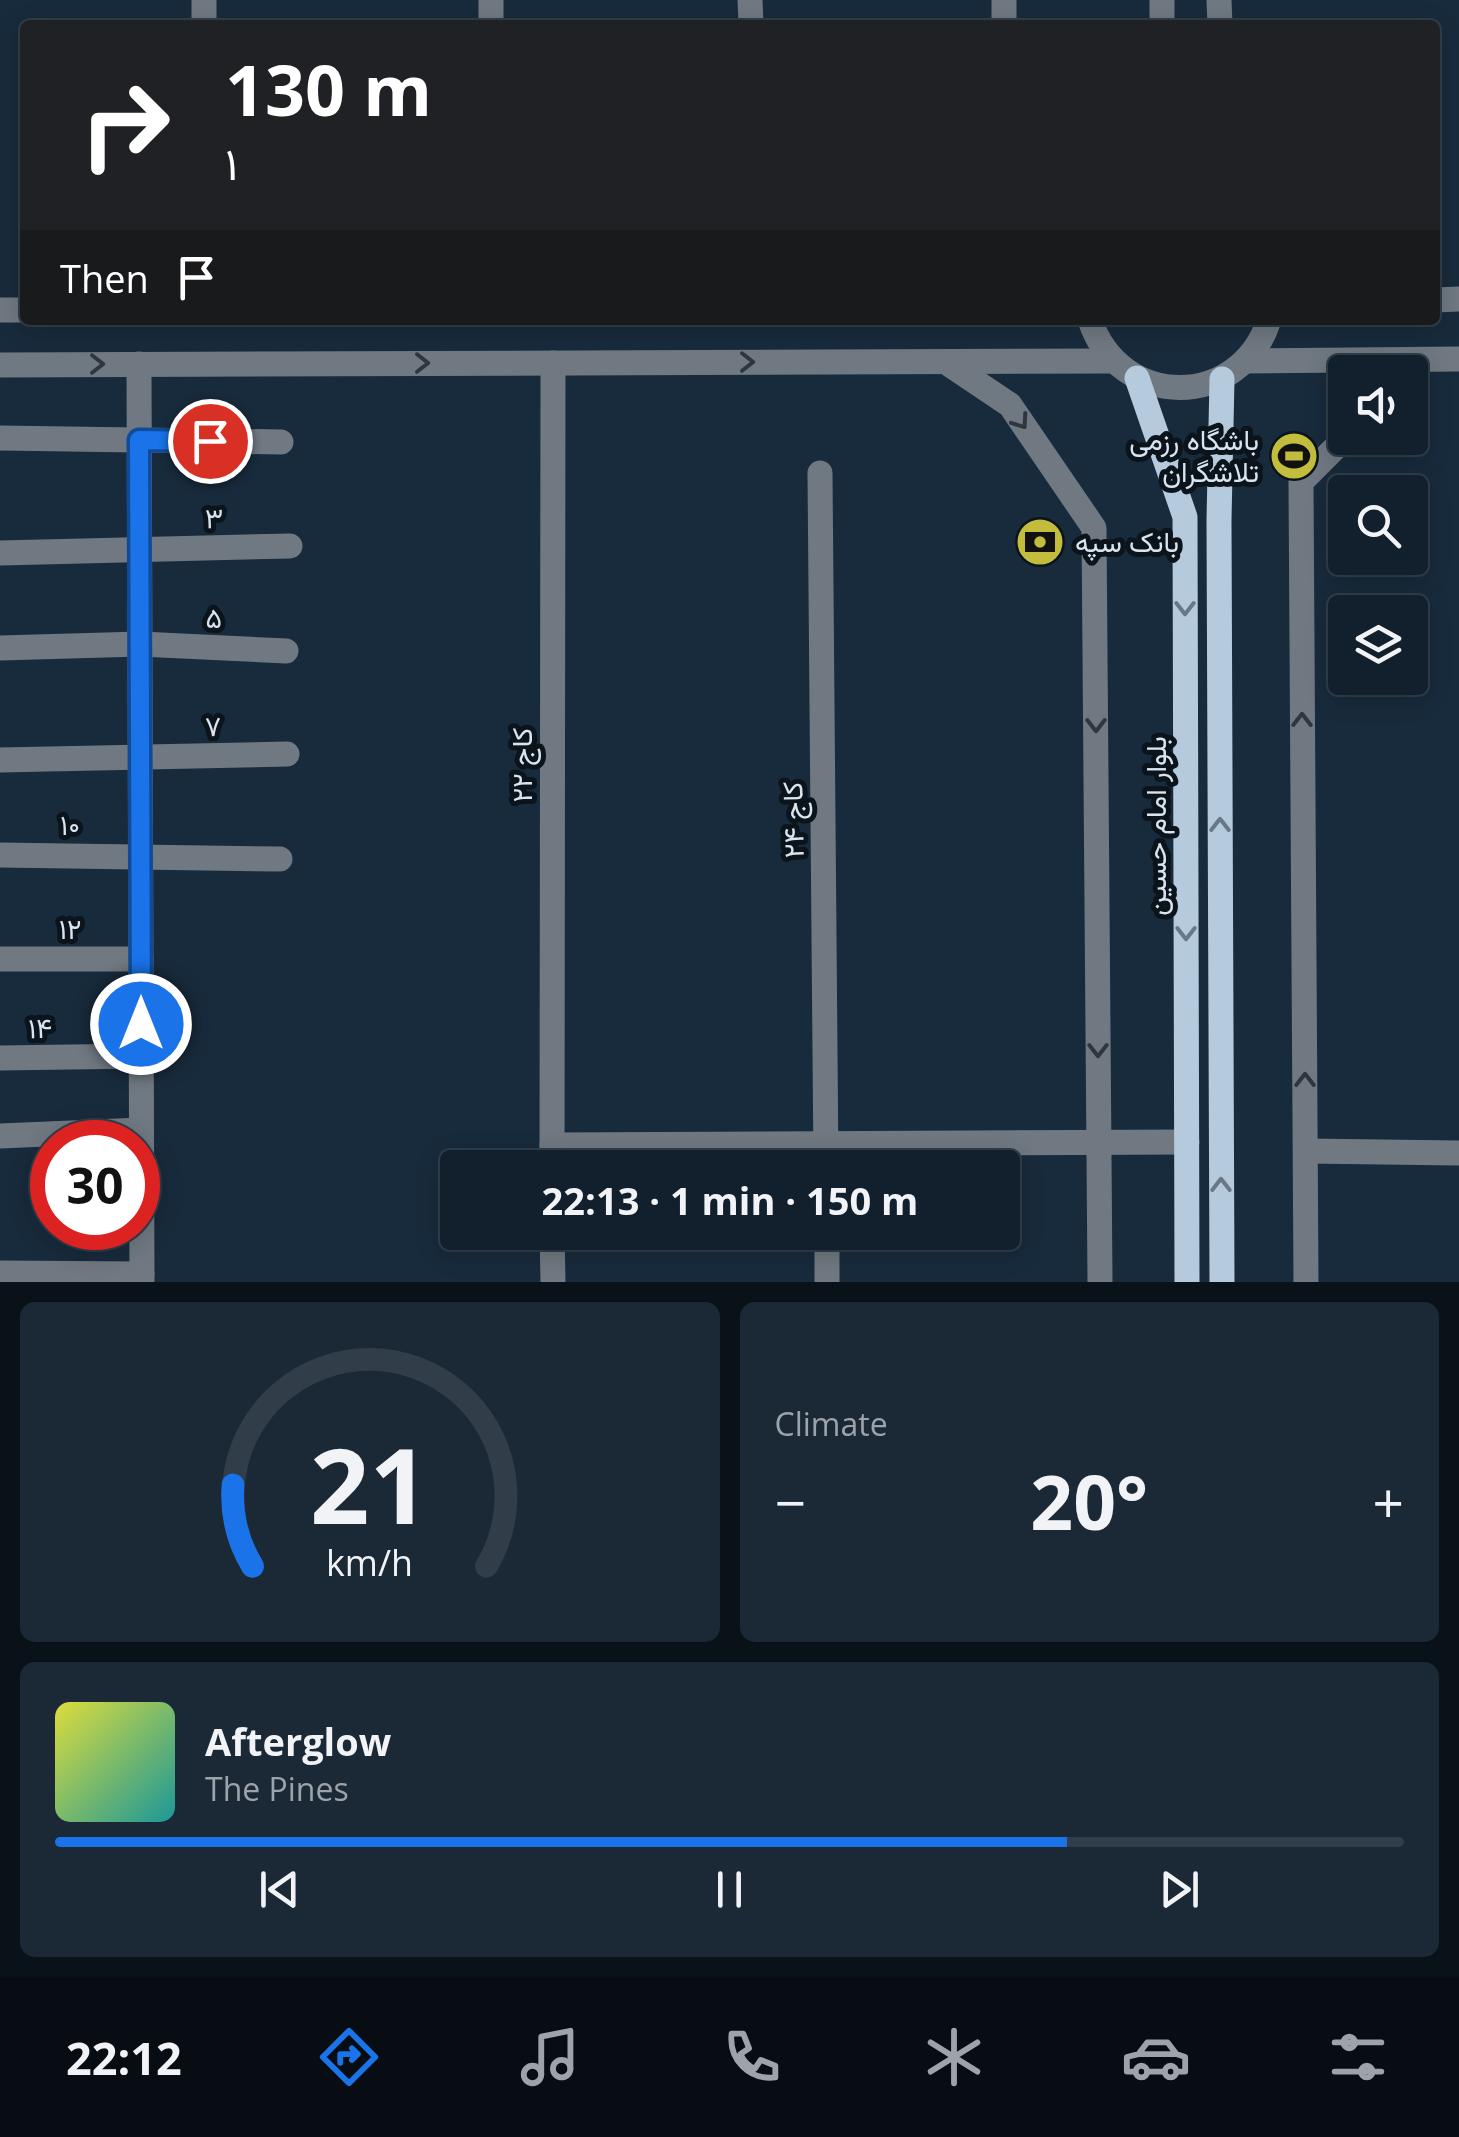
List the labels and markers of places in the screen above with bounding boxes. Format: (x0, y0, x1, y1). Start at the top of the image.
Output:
pin (168, 399, 253, 484)
place label: باشگاه رزمی تلاشگران (1129, 420, 1259, 490)
sports icon: باشگاه رزمی تلاشگران (1268, 430, 1320, 482)
bank icon: بانک سپه (1014, 516, 1066, 568)
place label: بانک سپه (1075, 522, 1179, 561)

